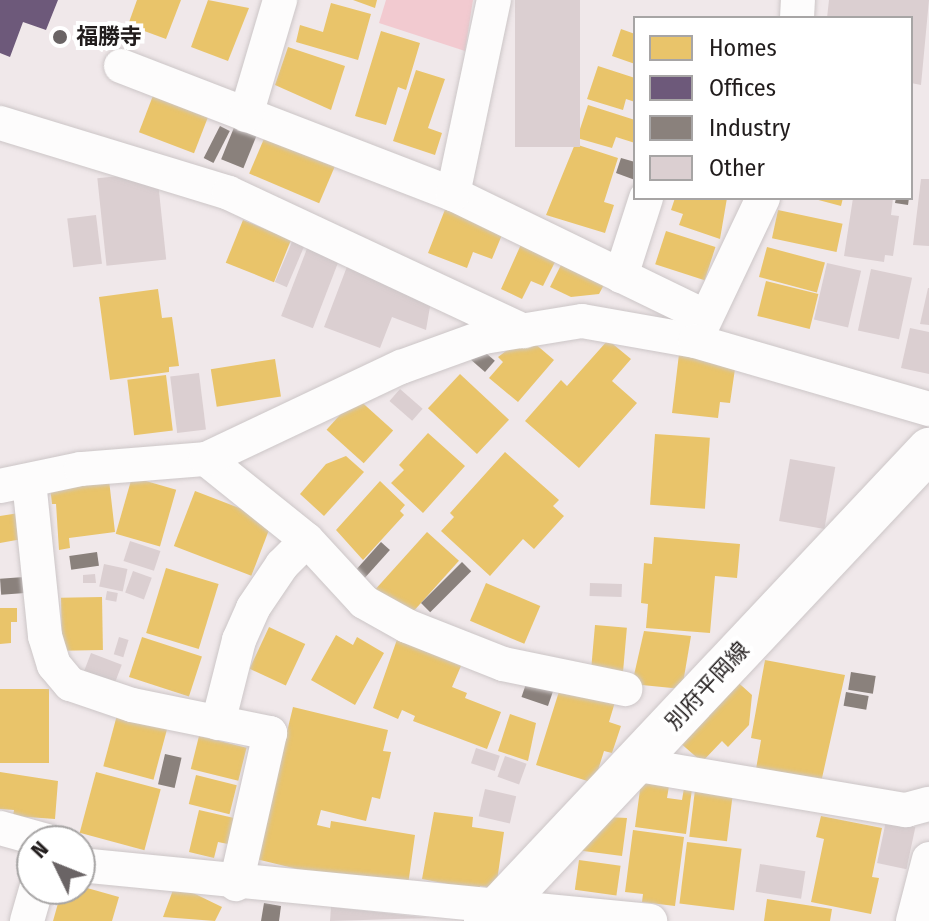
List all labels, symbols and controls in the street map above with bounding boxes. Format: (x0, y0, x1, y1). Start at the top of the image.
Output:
legend (633, 16, 913, 200)
place label: 福勝寺 (76, 24, 142, 50)
marker: 福勝寺 (51, 28, 69, 46)
text: Homes (709, 34, 777, 62)
text: Offices (709, 74, 776, 102)
text: Industry (709, 114, 791, 142)
text: Other (709, 154, 765, 182)
street label: 別府平岡線 (660, 637, 754, 735)
north arrow (16, 825, 96, 905)
text: N (25, 836, 54, 864)

